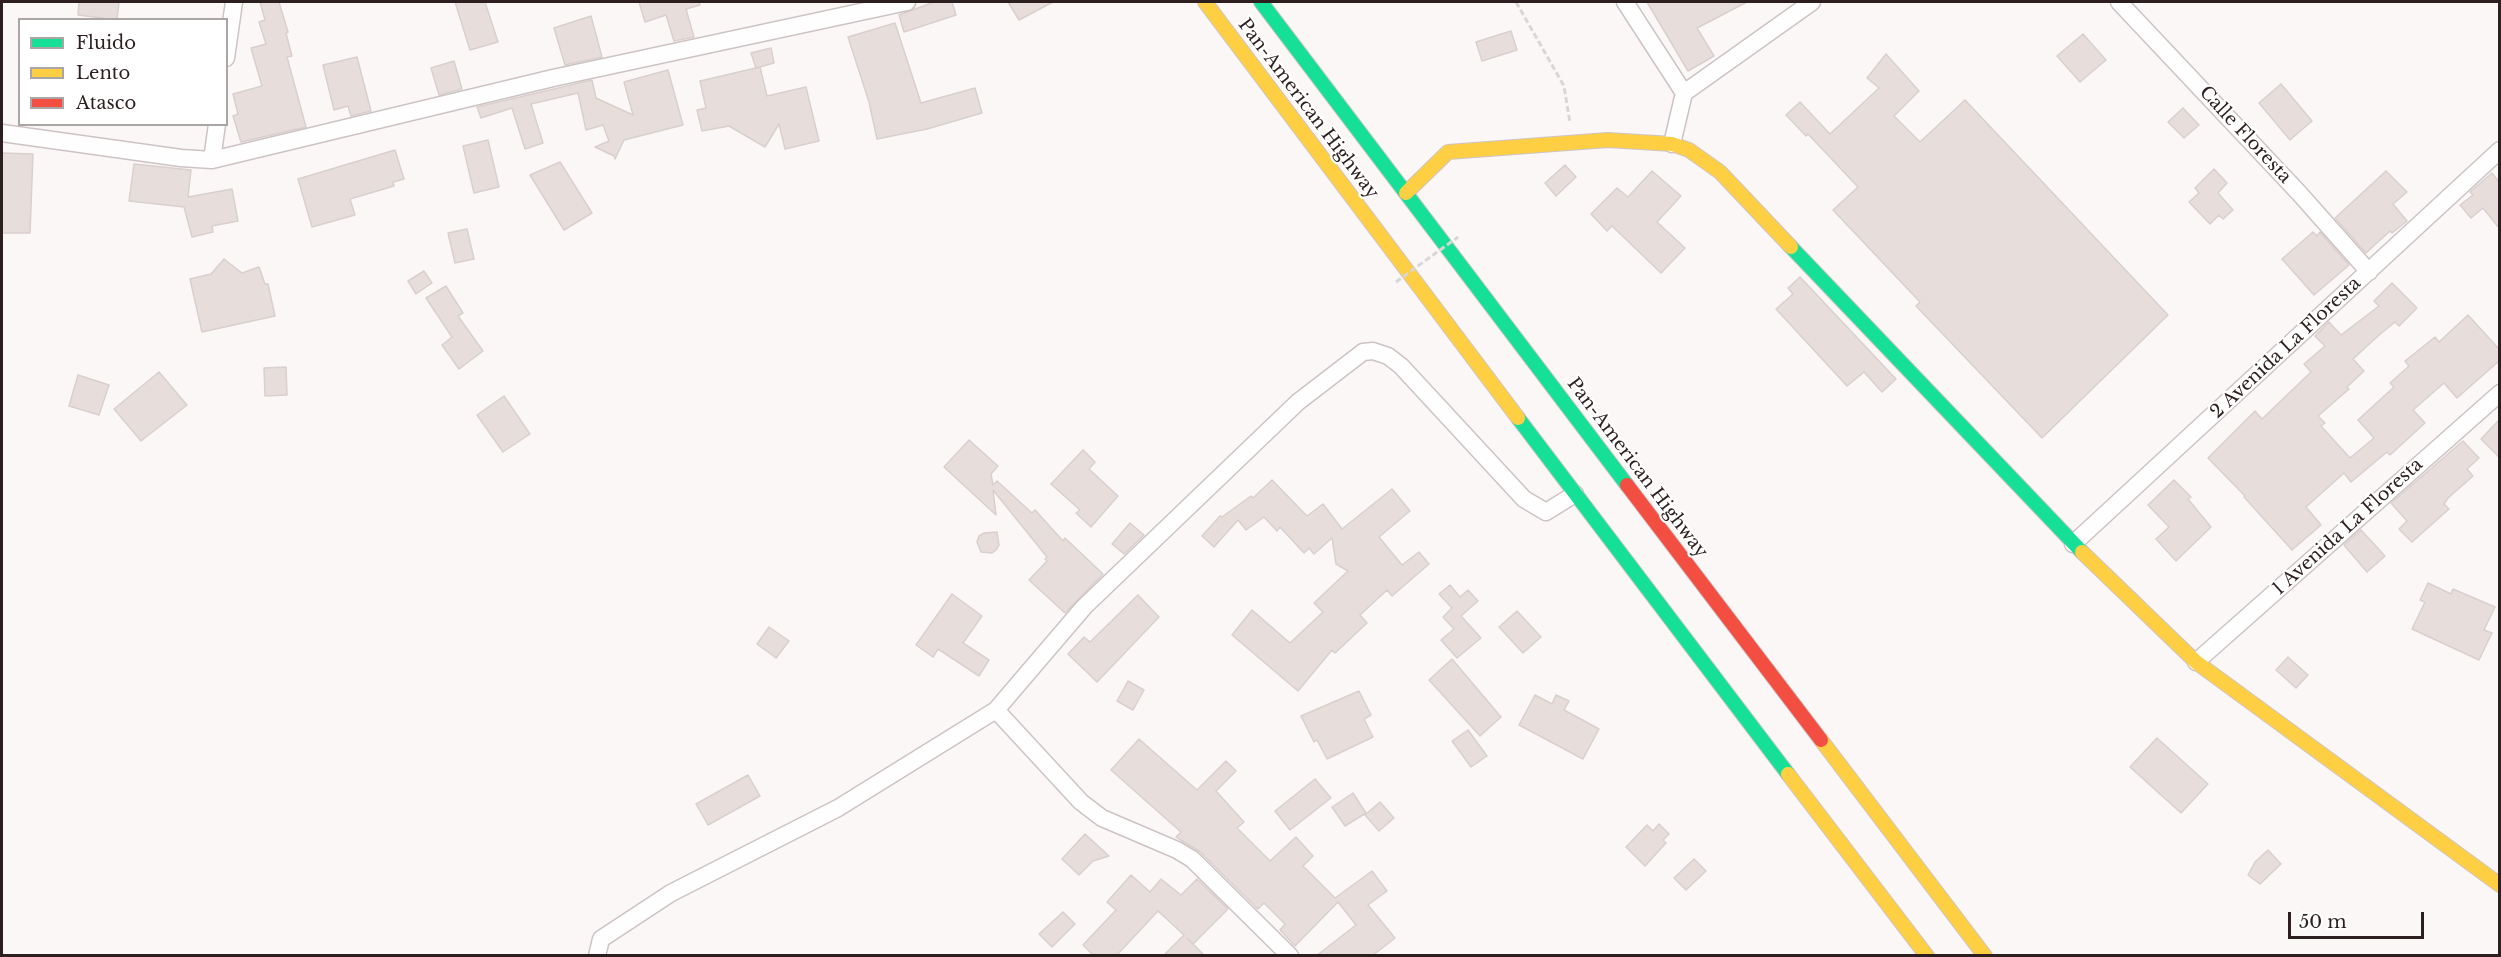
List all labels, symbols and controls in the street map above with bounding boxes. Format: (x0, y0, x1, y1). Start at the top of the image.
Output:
street label: Pan-American Highway (1233, 15, 1383, 203)
legend (18, 18, 228, 126)
text: Fluido (76, 32, 136, 54)
text: Lento (76, 62, 130, 84)
street label: Calle Floresta (2195, 82, 2295, 188)
text: Atasco (76, 92, 136, 114)
street label: 2 Avenida La Floresta (2206, 273, 2366, 423)
street label: Pan-American Highway (1562, 374, 1712, 562)
street label: 1 Avenida La Floresta (2269, 454, 2427, 600)
scale bar (2291, 900, 2428, 938)
text: 50 m (2299, 911, 2347, 933)

